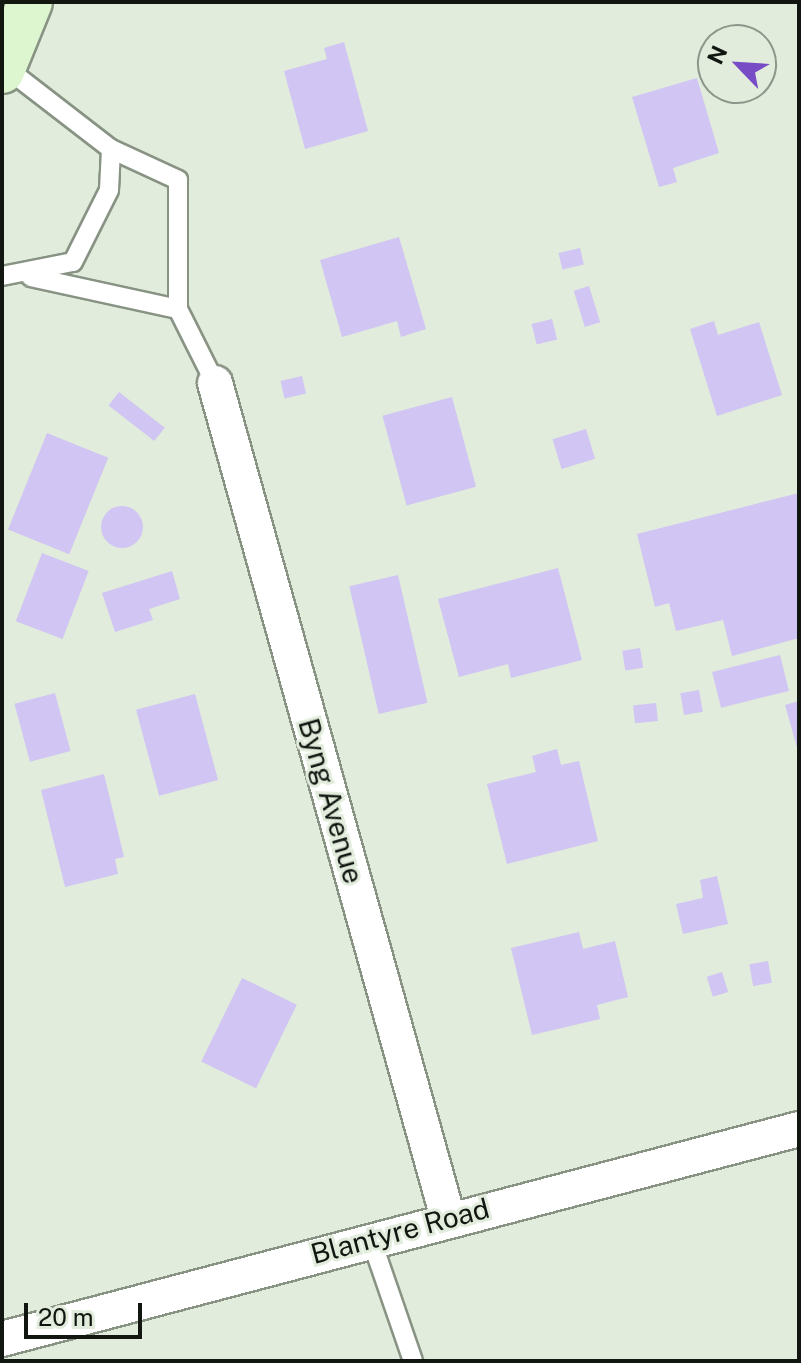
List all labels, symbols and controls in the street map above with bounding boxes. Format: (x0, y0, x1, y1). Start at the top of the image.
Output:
north arrow (697, 24, 777, 104)
text: N (702, 41, 732, 68)
street label: Byng Avenue (291, 715, 371, 887)
street label: Blantyre Road (307, 1191, 493, 1271)
scale bar (28, 1287, 146, 1337)
text: 20 m (38, 1303, 94, 1331)

